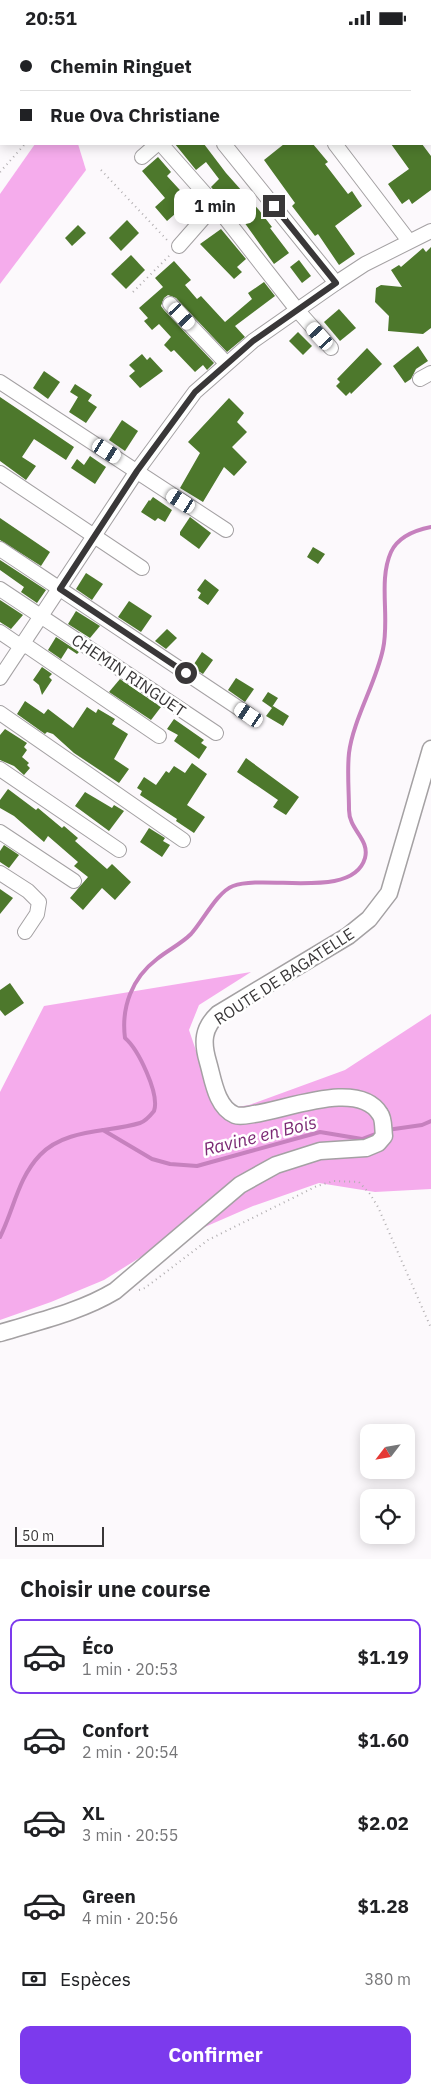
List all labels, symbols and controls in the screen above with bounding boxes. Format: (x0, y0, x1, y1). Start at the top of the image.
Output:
text: 20:51 (25, 6, 77, 30)
text: Chemin Ringuet (50, 54, 192, 78)
text: Rue Ova Christiane (50, 103, 220, 127)
callout: 1 min (174, 189, 256, 223)
route end (263, 195, 285, 217)
text: 1 min (194, 196, 236, 216)
car (166, 300, 197, 332)
car (304, 320, 335, 352)
car (90, 437, 123, 465)
car (164, 487, 197, 515)
street label: CHEMIN RINGUET (68, 629, 190, 721)
route start (175, 662, 197, 684)
car (232, 700, 265, 730)
street label: ROUTE DE BAGATELLE (210, 923, 358, 1029)
water label: Ravine en Bois (201, 1110, 319, 1161)
north arrow (360, 1424, 415, 1479)
map controls (360, 1424, 415, 1544)
button: locate (360, 1489, 415, 1544)
scale bar (15, 1524, 104, 1547)
text: 50 m (22, 1527, 54, 1545)
text: Choisir une course (20, 1574, 211, 1603)
icon: car (22, 1634, 67, 1679)
text: Éco (82, 1635, 114, 1659)
text: $1.19 (357, 1645, 409, 1669)
text: 1 min · 20:53 (82, 1659, 178, 1679)
icon: car (22, 1717, 67, 1762)
text: Confort (82, 1718, 149, 1742)
text: $1.60 (357, 1728, 409, 1752)
text: 2 min · 20:54 (82, 1742, 178, 1762)
icon: car (22, 1800, 67, 1845)
text: XL (82, 1801, 105, 1825)
text: $2.02 (357, 1811, 409, 1835)
text: 3 min · 20:55 (82, 1825, 178, 1845)
icon: car (22, 1883, 67, 1928)
text: Green (82, 1884, 136, 1908)
text: $1.28 (357, 1894, 409, 1918)
text: 4 min · 20:56 (82, 1908, 178, 1928)
icon: cash (20, 1965, 48, 1993)
text: Espèces (60, 1967, 131, 1991)
text: 380 m (364, 1969, 411, 1989)
button: Confirmer (20, 2026, 411, 2084)

